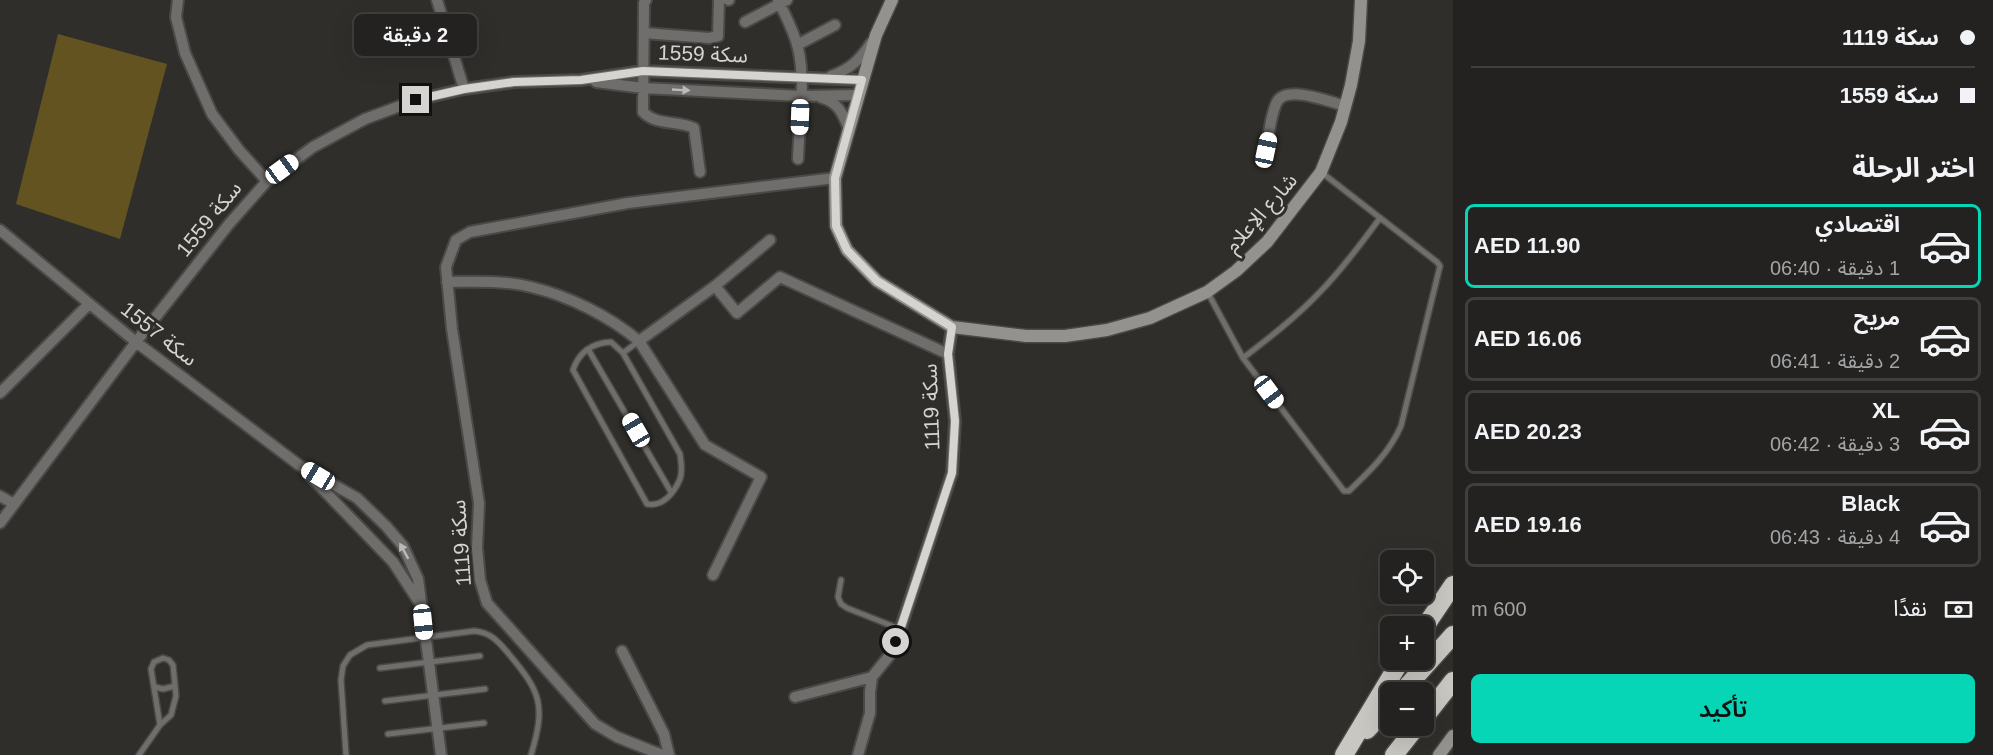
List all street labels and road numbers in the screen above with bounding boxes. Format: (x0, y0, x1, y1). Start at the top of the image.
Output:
street label: سكة 1559 (658, 40, 748, 67)
street label: شارع الإعلام (1220, 168, 1305, 260)
street label: سكة 1559 (171, 177, 246, 261)
street label: سكة 1557 (117, 297, 202, 370)
street label: سكة 1119 (917, 363, 944, 451)
street label: سكة 1119 (446, 499, 475, 587)

